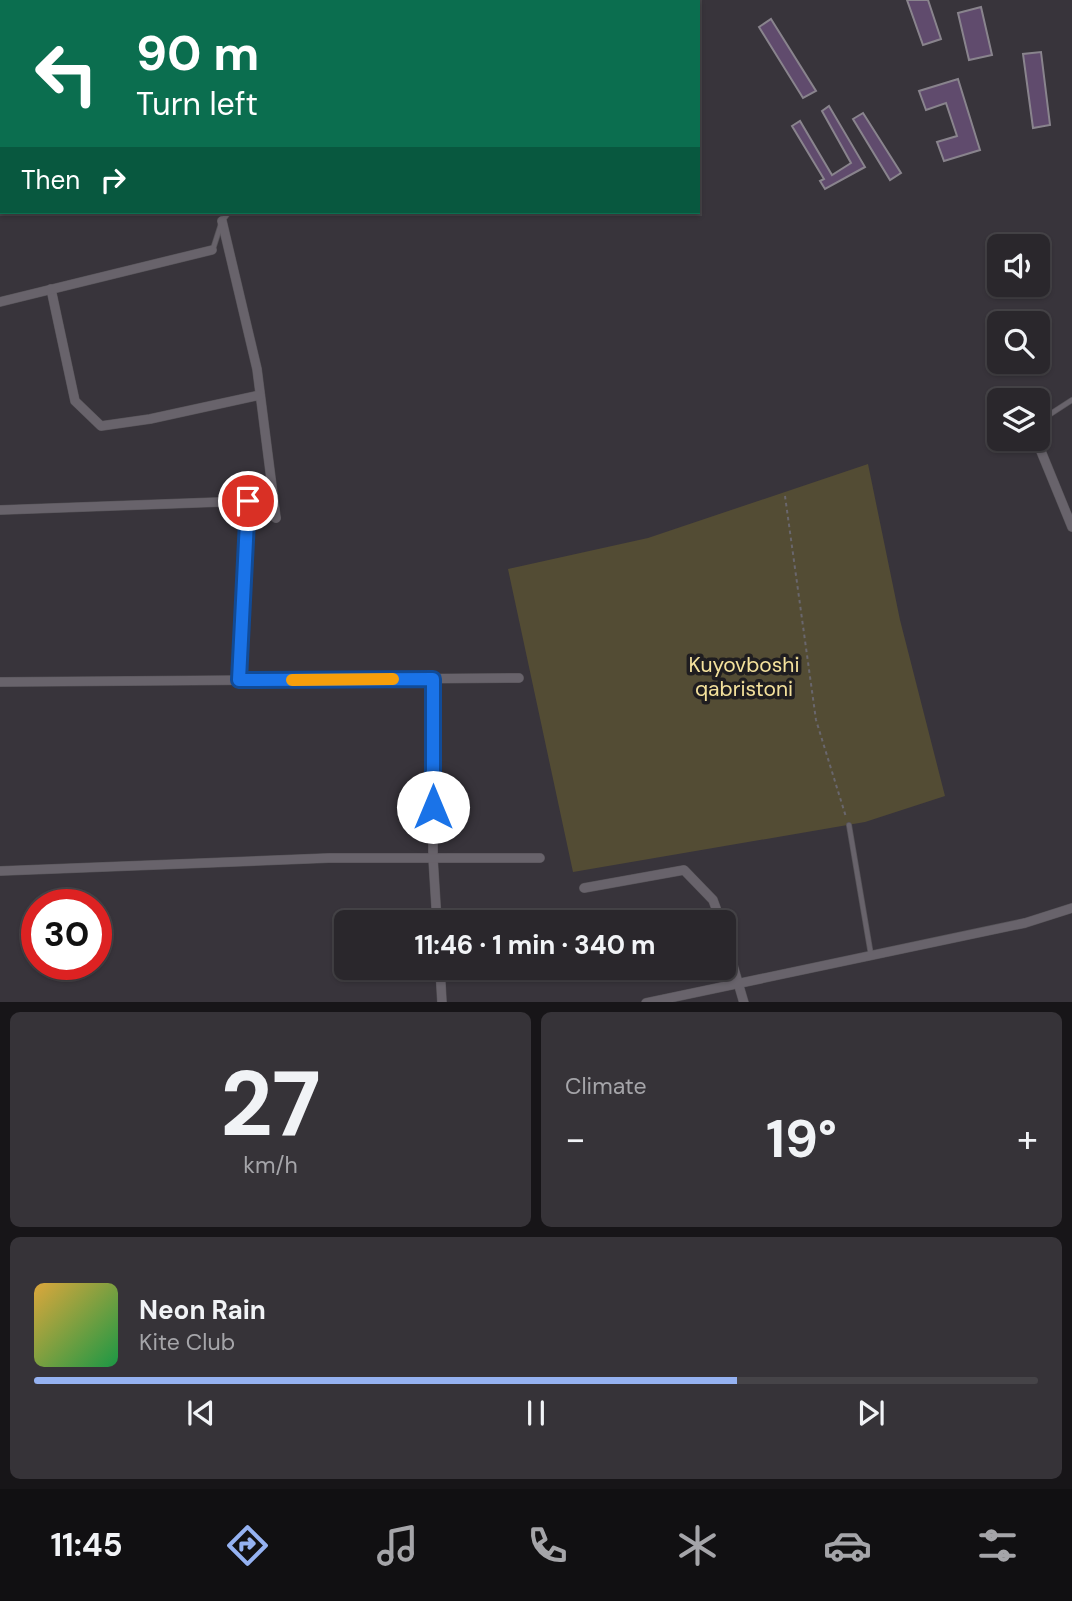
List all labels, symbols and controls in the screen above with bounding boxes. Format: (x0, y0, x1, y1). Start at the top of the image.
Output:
text: 90 m (136, 21, 259, 85)
icon: left (21, 28, 112, 119)
text: Turn left (136, 83, 258, 125)
icon: right (94, 161, 132, 199)
text: Then (21, 163, 80, 197)
map controls (987, 234, 1050, 451)
button: sound (987, 234, 1050, 297)
button: search (987, 311, 1050, 374)
button: layers (987, 388, 1050, 451)
pin (218, 471, 278, 531)
icon: arrive (229, 482, 267, 520)
park label: Kuyovboshi qabristoni (689, 651, 799, 703)
position arrow (396, 770, 470, 844)
speed limit sign: 30 (21, 889, 112, 980)
text: 11:46 · 1 min · 340 m (414, 928, 656, 962)
text: 27 (220, 1045, 321, 1163)
text: Climate (565, 1071, 647, 1101)
text: 19° (766, 1105, 837, 1173)
text: − (565, 1114, 586, 1164)
text: + (1017, 1114, 1038, 1164)
text: km/h (243, 1150, 298, 1180)
text: Neon Rain (139, 1293, 266, 1327)
text: Kite Club (139, 1327, 235, 1357)
icon: previous (182, 1394, 220, 1432)
icon: pause (517, 1394, 555, 1432)
icon: next (852, 1394, 890, 1432)
icon: directions (223, 1521, 272, 1570)
icon: music (373, 1521, 422, 1570)
icon: phone (523, 1521, 572, 1570)
icon: climate (673, 1521, 722, 1570)
icon: car (823, 1521, 872, 1570)
icon: filters (973, 1521, 1022, 1570)
text: 11:45 (50, 1524, 123, 1566)

